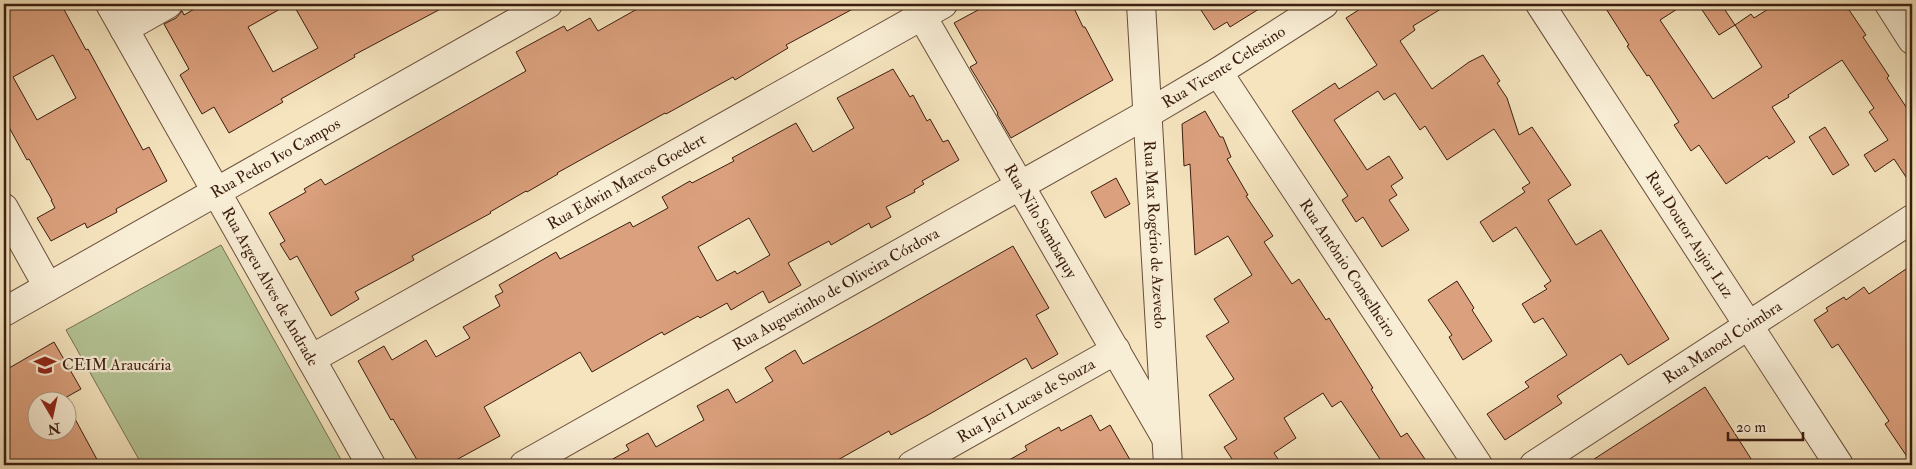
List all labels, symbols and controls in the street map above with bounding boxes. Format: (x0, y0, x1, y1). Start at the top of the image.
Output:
street label: Rua Vicente Celestino (1158, 21, 1289, 113)
street label: Rua Pedro Ivo Campos (207, 114, 344, 203)
street label: Rua Edwin Marcos Goedert (544, 129, 710, 234)
street label: Rua Max Rogério de Azevedo (1139, 140, 1170, 330)
street label: Rua Nilo Sambaquy (1000, 160, 1082, 283)
street label: Rua Doutor Aujor Luz (1641, 167, 1738, 302)
street label: Rua Antônio Conselheiro (1295, 195, 1401, 341)
street label: Rua Argeu Alves de Andrade (217, 204, 323, 370)
street label: Rua Augustinho de Oliveira Córdova (729, 223, 943, 355)
street label: Rua Manoel Coimbra (1659, 296, 1786, 388)
school or university icon: CEIM Araucária (32, 352, 58, 378)
street label: Rua Jaci Lucas de Souza (954, 354, 1099, 448)
place label: CEIM Araucária (62, 355, 172, 375)
north arrow (28, 392, 78, 442)
scale bar (1728, 409, 1804, 441)
text: 20 m (1736, 418, 1766, 437)
text: N (46, 419, 62, 438)

